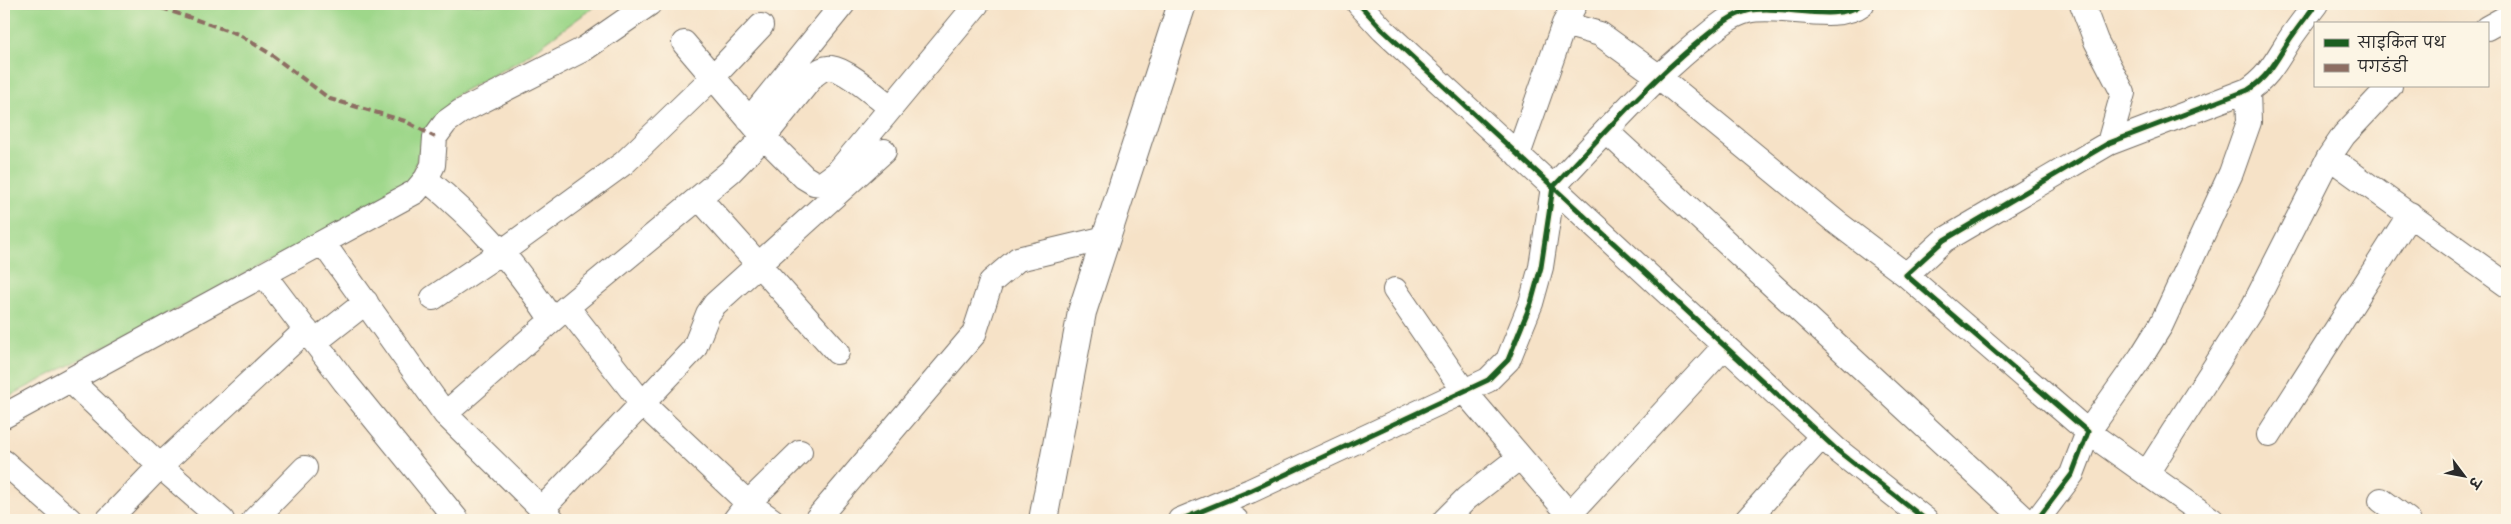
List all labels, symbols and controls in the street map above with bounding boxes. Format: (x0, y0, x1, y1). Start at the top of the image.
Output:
legend (2314, 22, 2488, 88)
text: साइकिल पथ (2357, 31, 2446, 53)
text: पगडंडी (2357, 55, 2408, 77)
north arrow (2438, 452, 2488, 502)
text: उ (2464, 472, 2486, 493)

